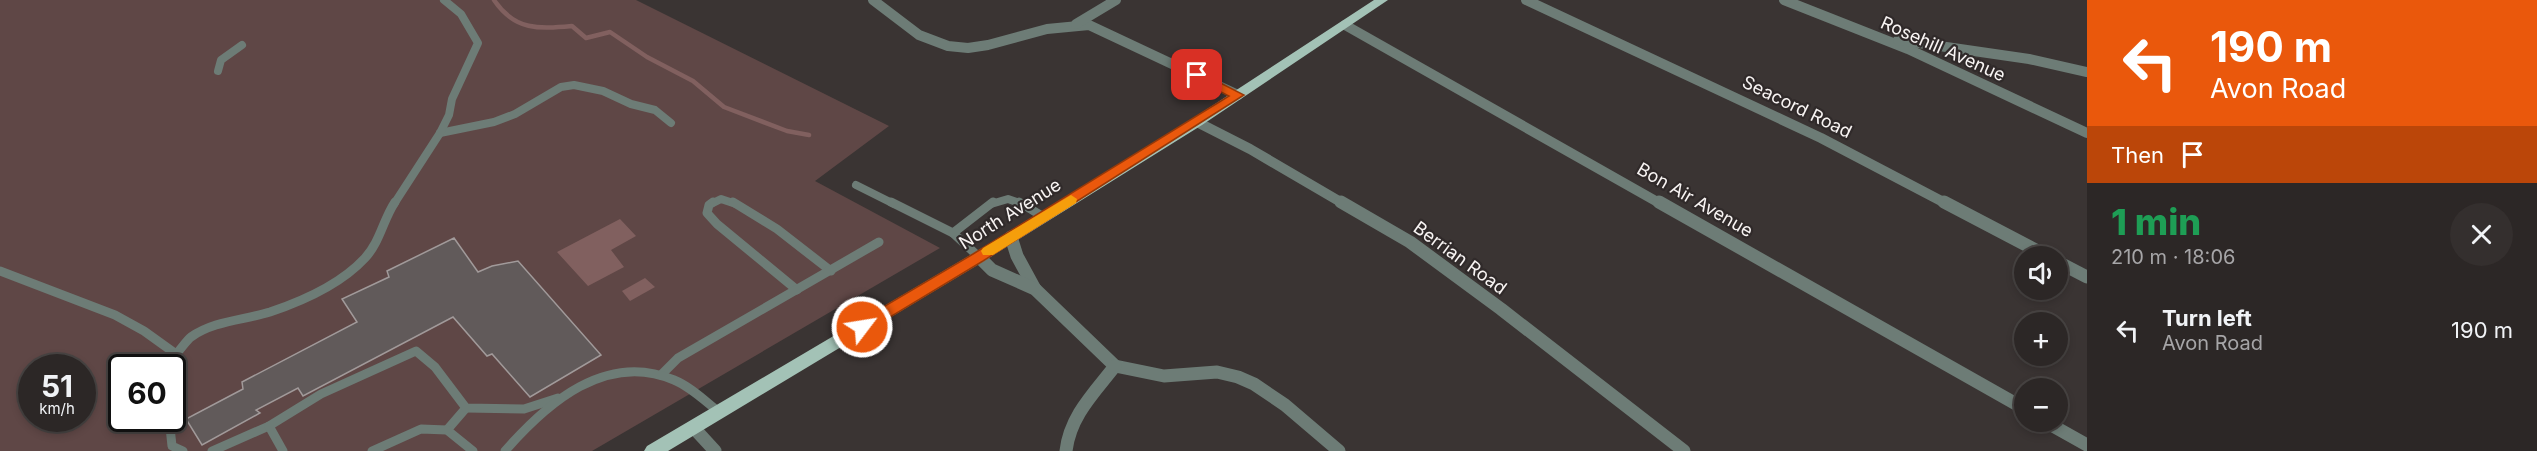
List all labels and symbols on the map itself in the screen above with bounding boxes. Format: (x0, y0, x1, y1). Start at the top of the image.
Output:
street label: Rosehill Avenue (1878, 12, 2009, 85)
pin (1171, 49, 1222, 100)
street label: Seacord Road (1739, 71, 1855, 142)
street label: Bon Air Avenue (1634, 158, 1757, 241)
street label: North Avenue (955, 174, 1065, 253)
street label: Berrian Road (1410, 217, 1511, 298)
position arrow (830, 295, 894, 359)
speed limit sign: 60 (108, 354, 186, 432)

